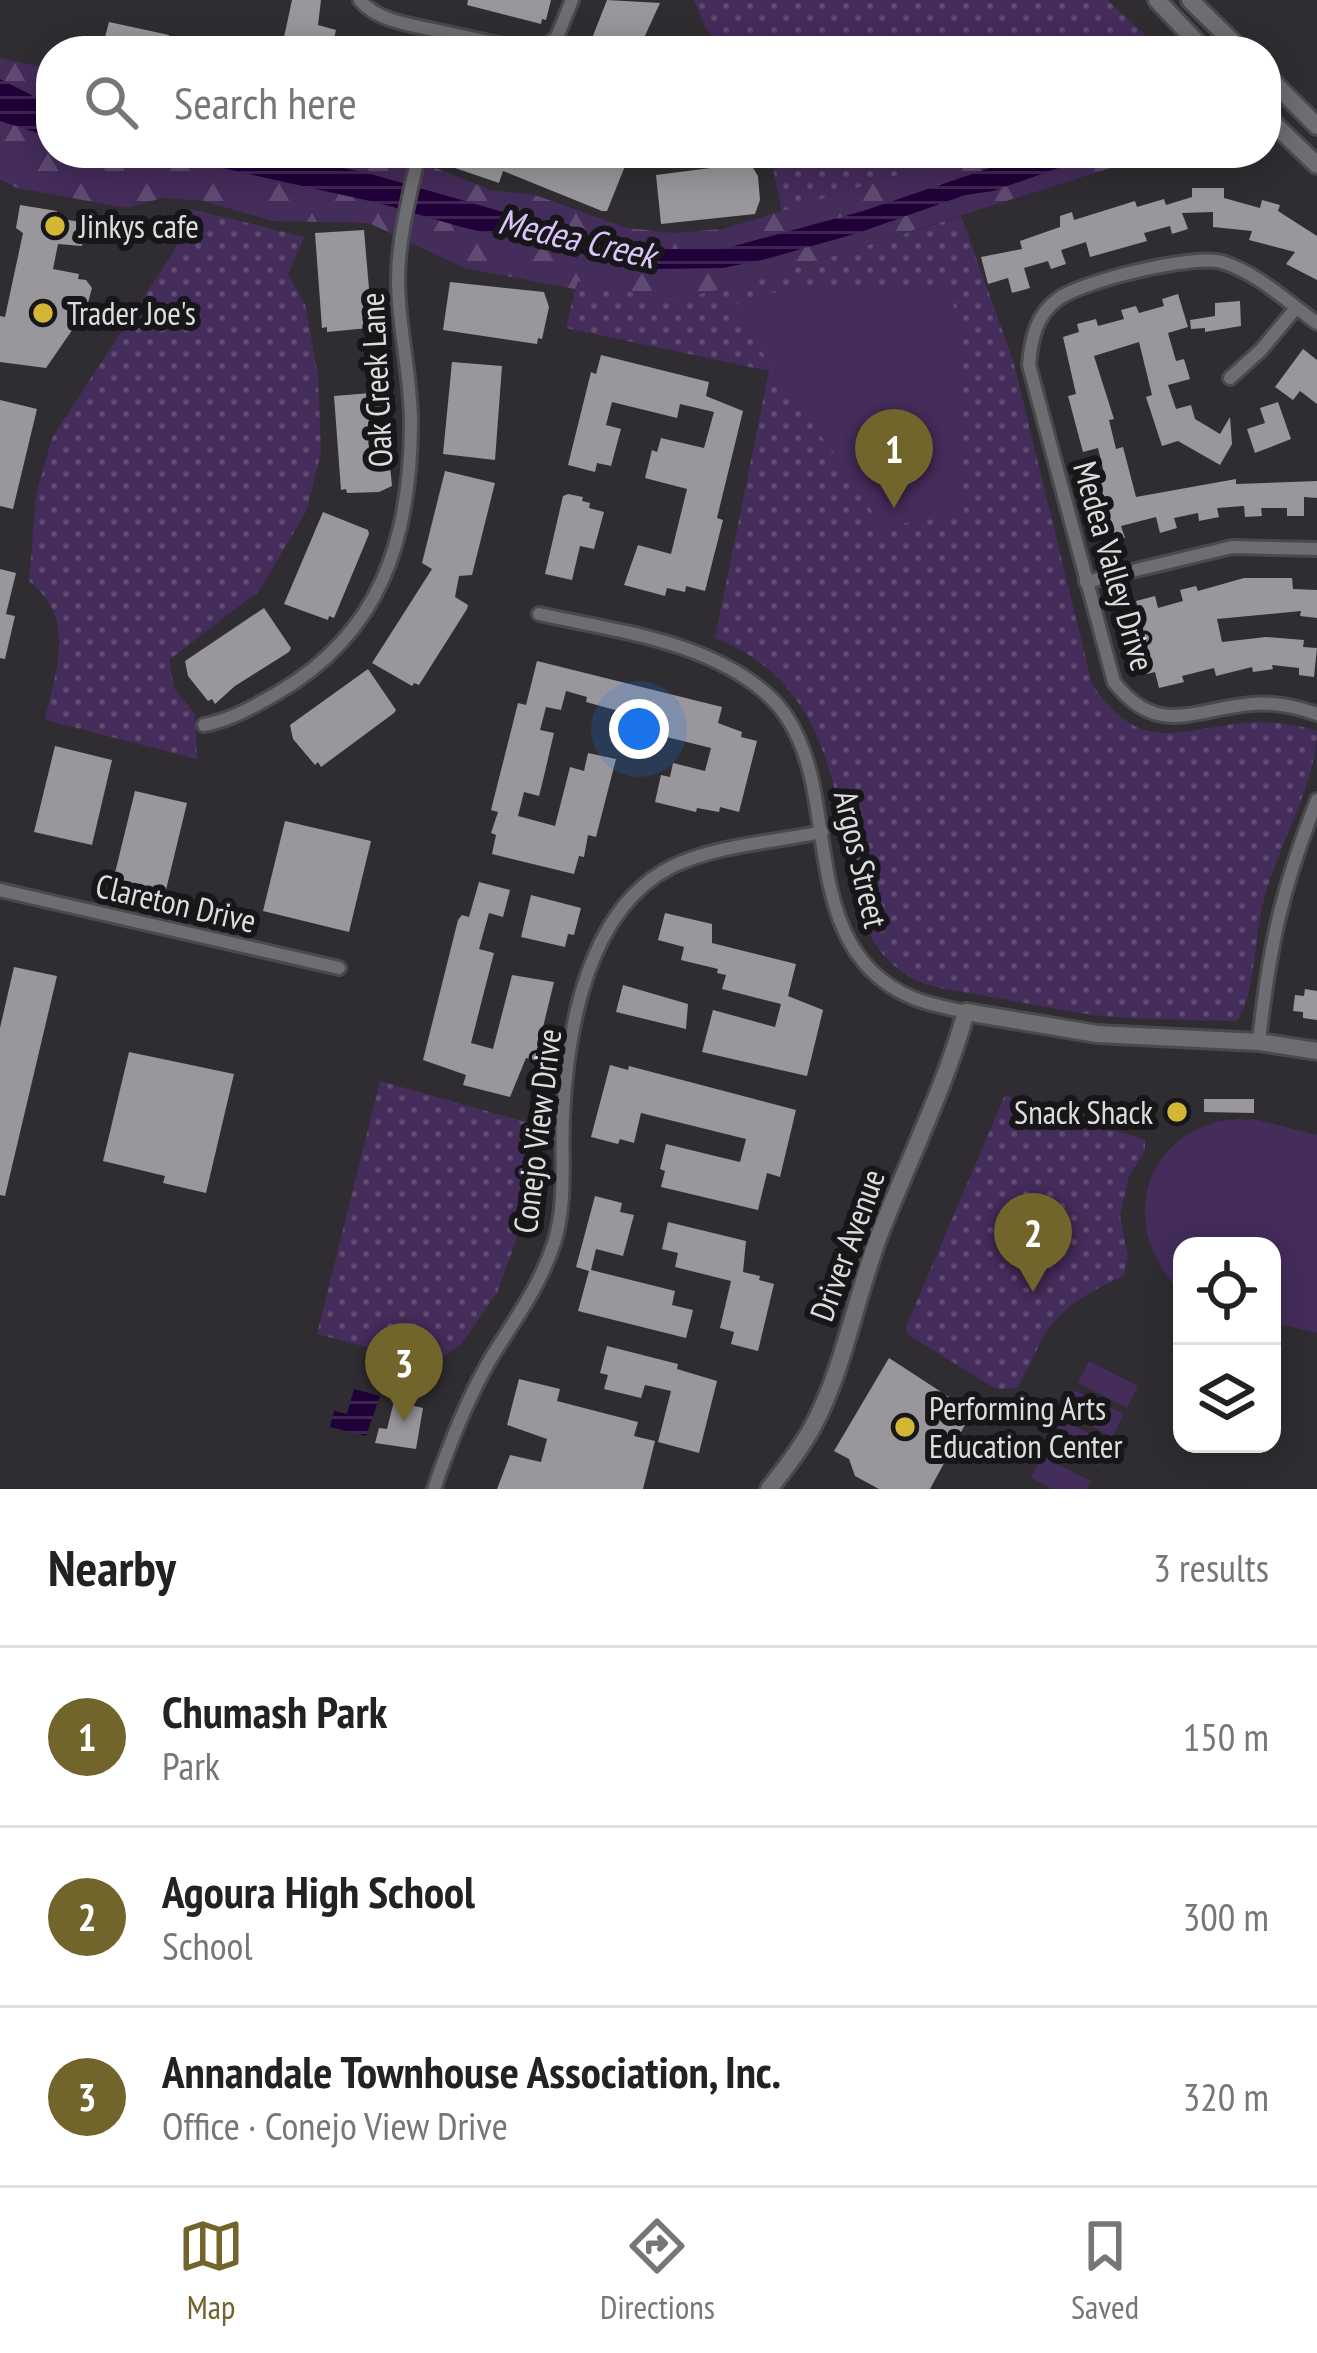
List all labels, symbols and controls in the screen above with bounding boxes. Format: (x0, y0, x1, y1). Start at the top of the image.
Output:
search box (36, 36, 1281, 168)
icon: search (78, 69, 144, 135)
text: Search here (174, 73, 357, 131)
water label: Medea Creek (494, 197, 664, 279)
place label: Jinkys cafe (78, 204, 199, 247)
marker: Jinkys cafe (42, 213, 68, 239)
place label: Trader Joe's (67, 291, 196, 334)
street label: Oak Creek Lane (349, 292, 402, 468)
marker: Trader Joe's (30, 300, 56, 326)
pin: 1 (855, 409, 933, 508)
street label: Medea Valley Drive (1064, 456, 1165, 676)
your location (609, 699, 669, 759)
street label: Argos Street (825, 786, 898, 932)
street label: Clareton Drive (92, 863, 260, 942)
street label: Conejo View Drive (503, 1026, 570, 1236)
place label: Snack Shack (1014, 1090, 1153, 1133)
marker: Snack Shack (1164, 1099, 1190, 1125)
street label: Driver Avenue (799, 1163, 894, 1327)
pin: 2 (994, 1193, 1072, 1292)
map controls (1173, 1237, 1281, 1453)
button: locate (1173, 1237, 1281, 1345)
pin: 3 (365, 1323, 443, 1422)
button: layers (1173, 1345, 1281, 1453)
place label: Performing Arts Education Center (929, 1386, 1122, 1467)
marker: Performing Arts Education Center (892, 1414, 918, 1440)
text: Nearby (48, 1534, 176, 1600)
text: 3 results (1153, 1542, 1269, 1593)
text: Chumash Park (162, 1682, 387, 1740)
text: 1 (78, 1711, 96, 1762)
text: 150 m (1183, 1711, 1269, 1762)
text: Park (162, 1740, 220, 1791)
text: Agoura High School (162, 1862, 475, 1920)
text: 2 (78, 1891, 96, 1942)
text: 300 m (1183, 1891, 1269, 1942)
text: School (162, 1920, 253, 1971)
text: Annandale Townhouse Association, Inc. (162, 2042, 781, 2100)
text: 3 (78, 2071, 96, 2122)
text: 320 m (1183, 2071, 1269, 2122)
text: Office · Conejo View Drive (162, 2100, 508, 2151)
tab: Map (178, 2213, 244, 2328)
tab: Directions (600, 2213, 715, 2328)
tab: Saved (1071, 2213, 1139, 2328)

